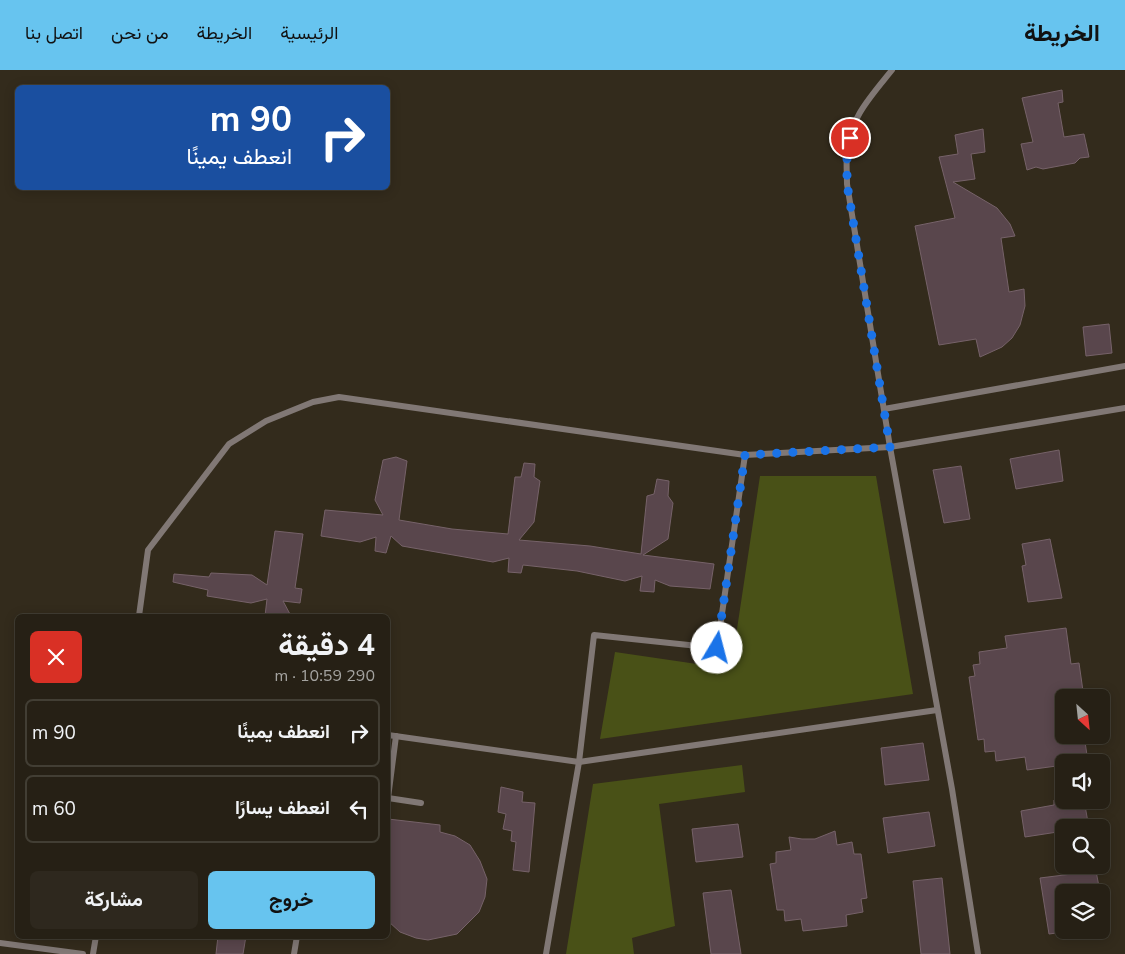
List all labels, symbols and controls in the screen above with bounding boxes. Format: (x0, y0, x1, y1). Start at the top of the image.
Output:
text: الخريطة (1024, 17, 1100, 49)
text: اتصل بنا (25, 21, 83, 45)
text: من نحن (111, 21, 169, 45)
text: الخريطة (197, 21, 252, 45)
text: الرئيسية (280, 21, 338, 45)
text: 90 m (210, 96, 292, 143)
icon: right (310, 105, 375, 170)
pin (829, 117, 871, 159)
icon: arrive (836, 124, 864, 152)
text: انعطف يمينًا (186, 142, 292, 172)
position arrow (690, 621, 742, 673)
text: 4 دقيقة (278, 625, 375, 666)
button: close (30, 631, 82, 683)
text: 290 m · 10:59 (274, 665, 375, 687)
north arrow (1055, 689, 1110, 744)
map controls (1055, 689, 1110, 939)
text: انعطف يمينًا (237, 719, 330, 745)
icon: right (345, 719, 373, 747)
text: 90 m (32, 720, 76, 746)
button: sound (1055, 754, 1110, 809)
text: انعطف يسارًا (235, 795, 330, 821)
icon: left (345, 795, 373, 823)
text: 60 m (32, 796, 76, 822)
button: search (1055, 819, 1110, 874)
button: مشاركة (30, 871, 198, 929)
button: خروج (208, 871, 375, 929)
button: layers (1055, 884, 1110, 939)

